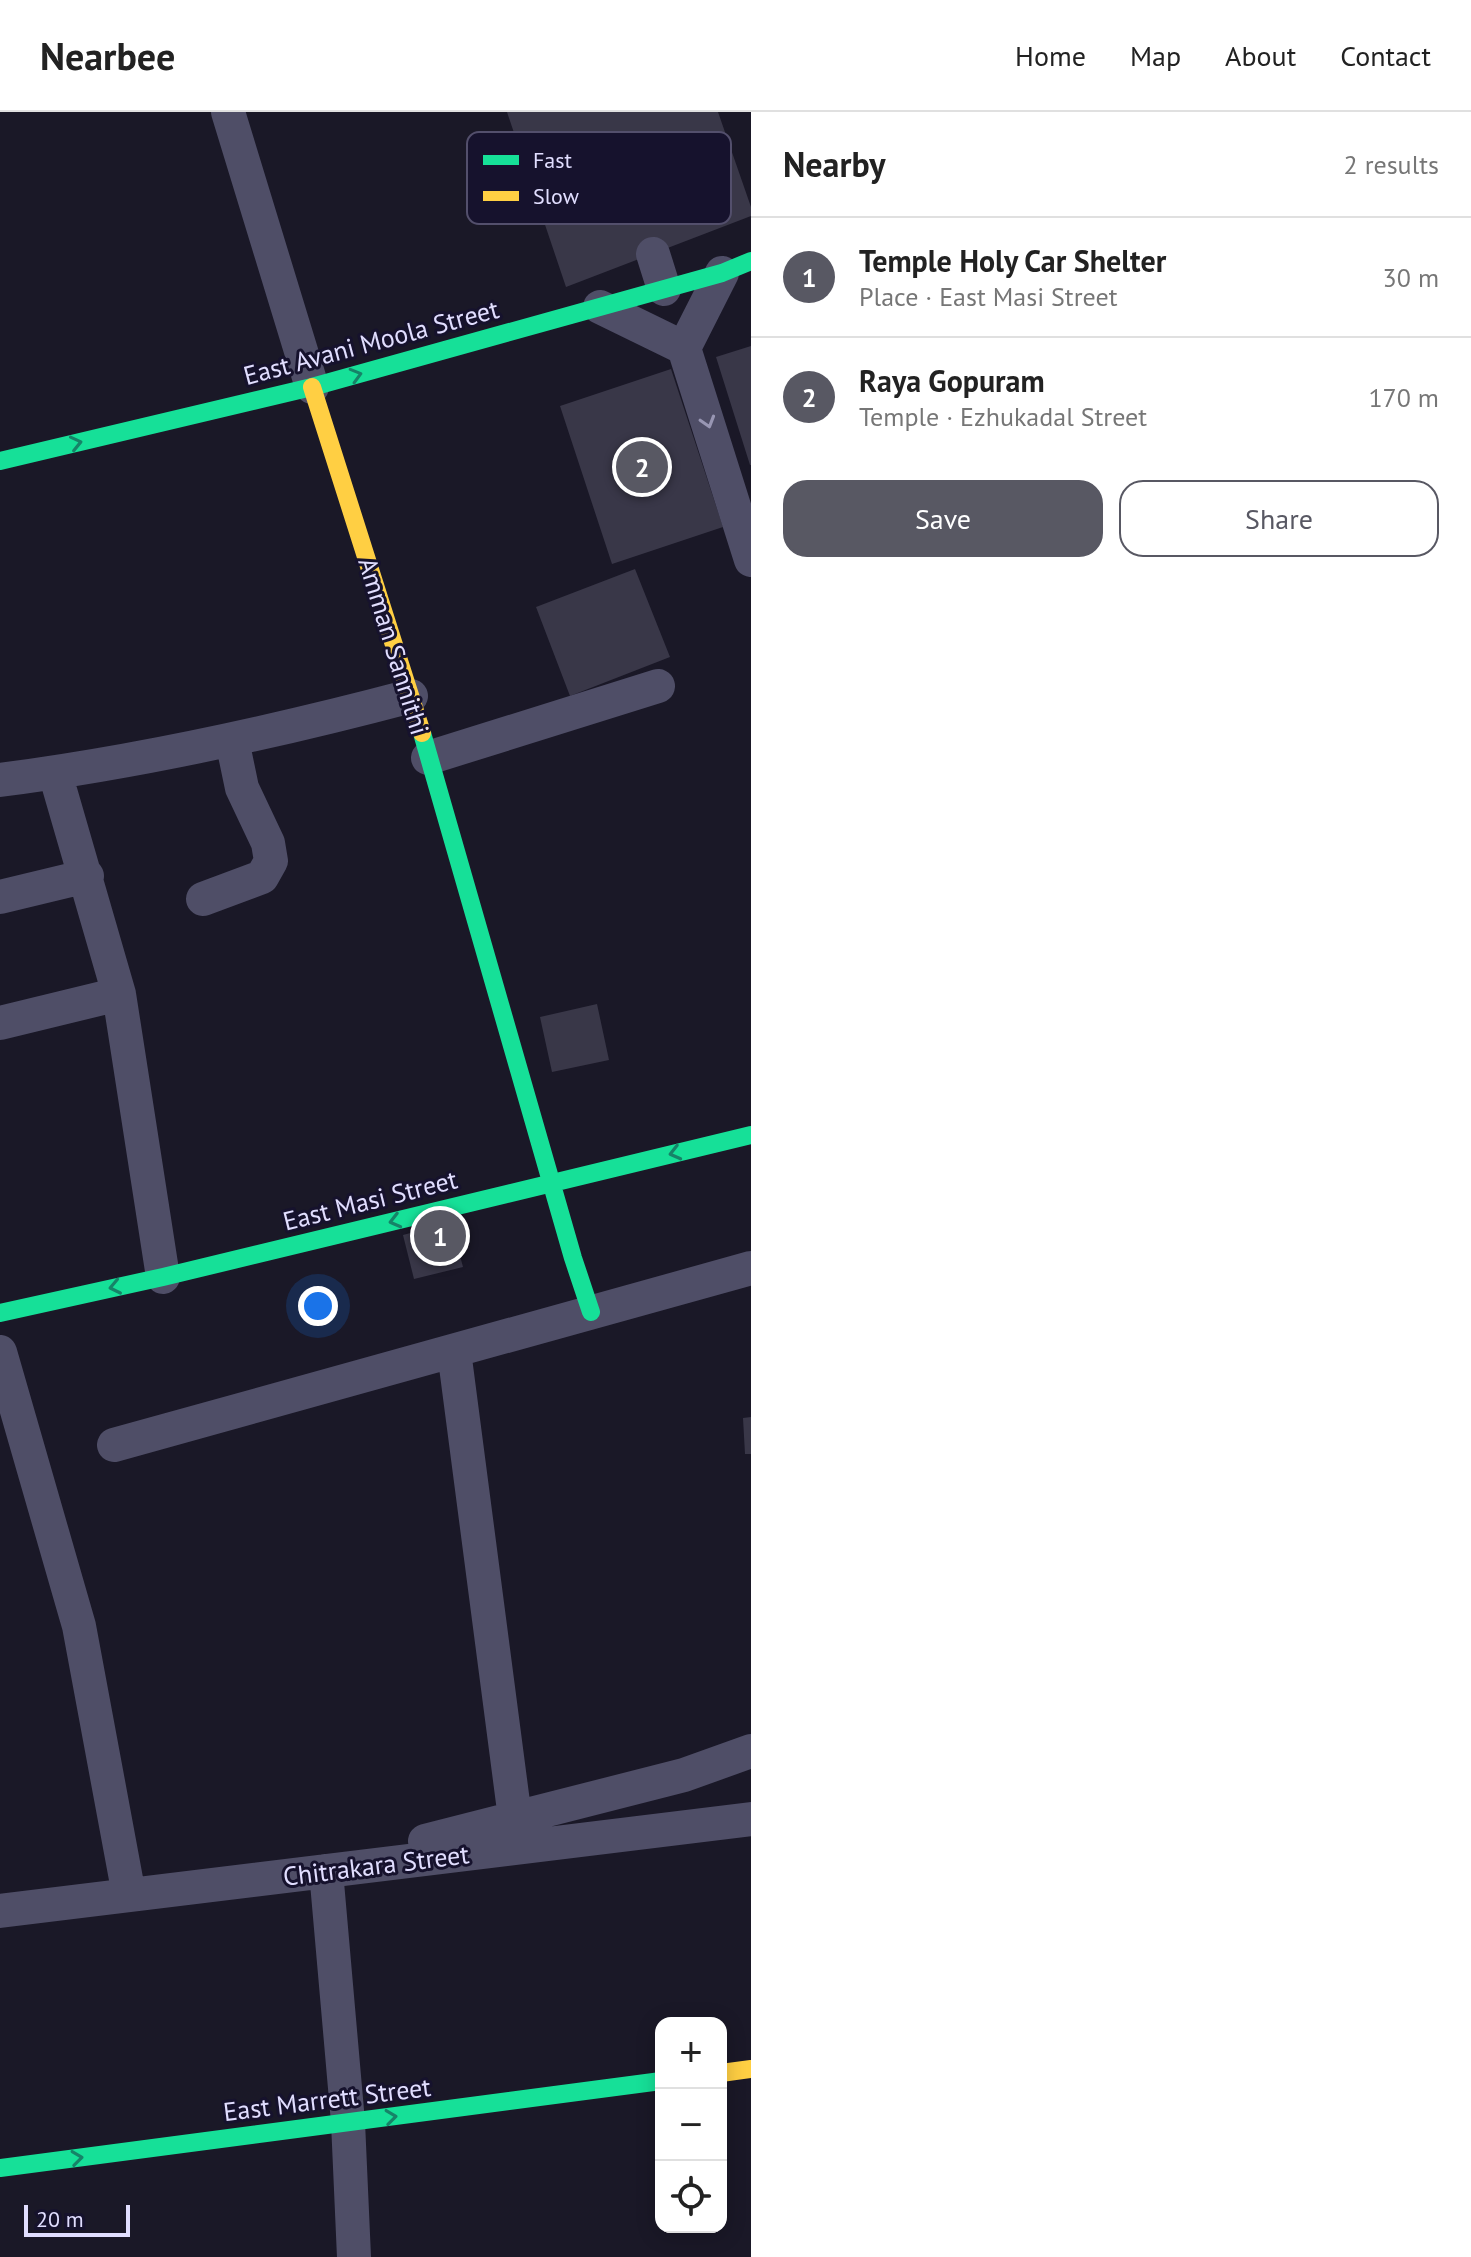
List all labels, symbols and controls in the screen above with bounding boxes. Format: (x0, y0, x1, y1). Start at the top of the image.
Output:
text: Nearbee (40, 31, 175, 80)
text: Home (1015, 37, 1086, 74)
text: Map (1130, 37, 1181, 74)
text: About (1225, 37, 1296, 74)
text: Contact (1340, 37, 1431, 74)
legend (467, 132, 731, 224)
text: Nearby (783, 142, 885, 186)
text: Fast (533, 146, 573, 174)
text: 2 results (1344, 148, 1439, 181)
text: Slow (533, 182, 579, 210)
text: Temple Holy Car Shelter (859, 241, 1166, 280)
text: 1 (802, 261, 816, 294)
text: 30 m (1383, 261, 1439, 294)
text: Place · East Masi Street (859, 280, 1117, 313)
street label: East Avani Moola Street (240, 292, 502, 392)
text: Raya Gopuram (859, 361, 1045, 400)
one-way arrow (348, 368, 362, 384)
text: 2 (802, 381, 816, 414)
text: 170 m (1368, 381, 1439, 414)
text: Temple · Ezhukadal Street (859, 400, 1147, 433)
one-way arrow (699, 415, 715, 429)
one-way arrow (69, 435, 82, 452)
pin: 2 (616, 437, 668, 497)
button: Save (783, 480, 1103, 557)
button: Share (1119, 480, 1439, 557)
street label: Amman Sannithi (351, 553, 437, 739)
one-way arrow (669, 1144, 683, 1161)
street label: East Masi Street (280, 1162, 461, 1238)
pin: 1 (414, 1206, 466, 1266)
one-way arrow (389, 1211, 403, 1228)
one-way arrow (109, 1278, 122, 1295)
your location (298, 1286, 338, 1326)
street label: Chitrakara Street (281, 1837, 471, 1893)
map controls (655, 2017, 727, 2233)
button: + (655, 2017, 727, 2089)
street label: East Marrett Street (221, 2070, 433, 2128)
button: − (655, 2089, 727, 2161)
one-way arrow (384, 2109, 398, 2126)
one-way arrow (70, 2150, 84, 2167)
button: locate (655, 2161, 727, 2233)
scale bar (24, 2201, 130, 2237)
text: 20 m (36, 2205, 84, 2233)

